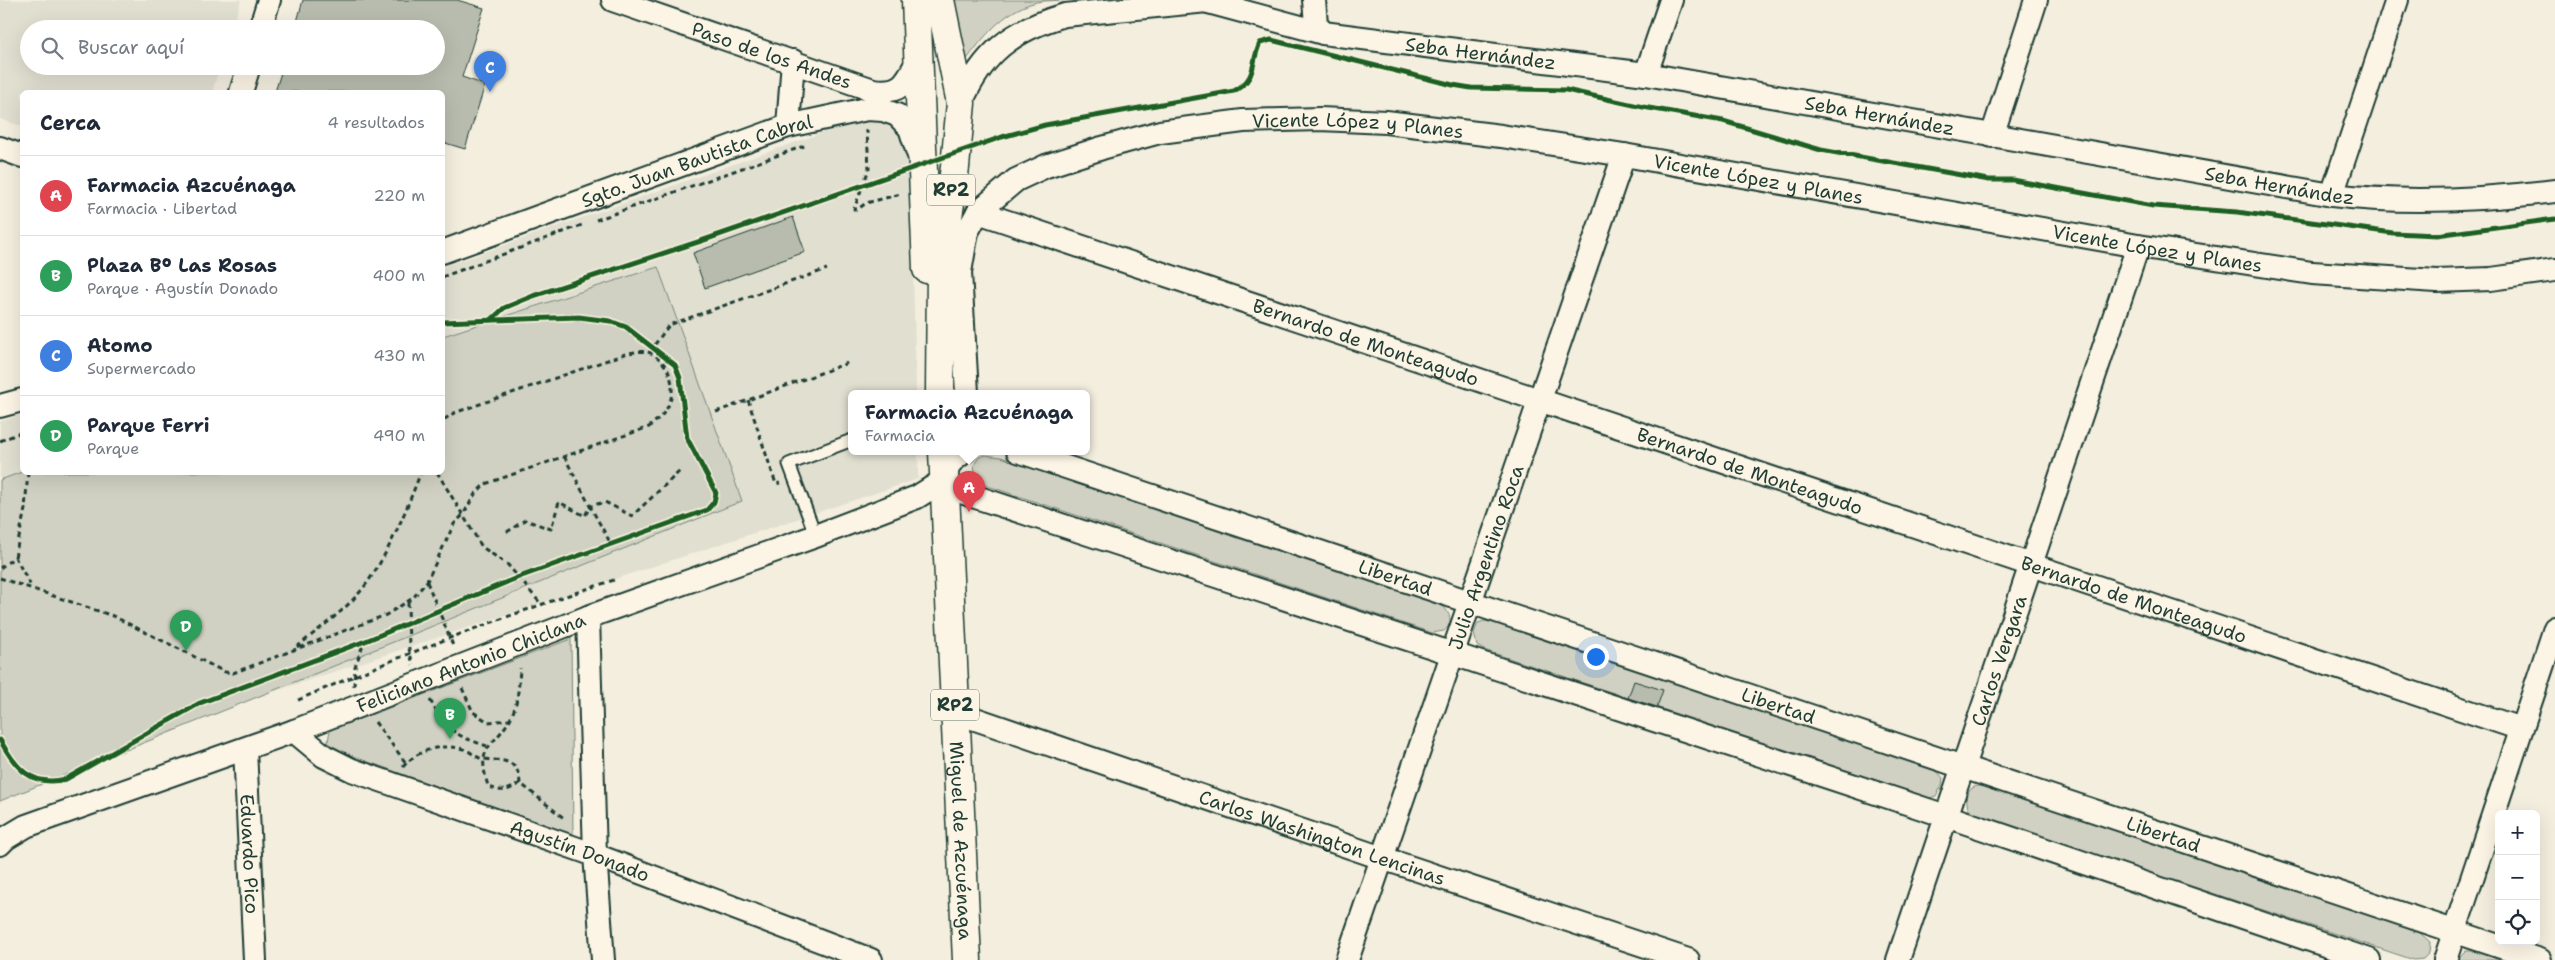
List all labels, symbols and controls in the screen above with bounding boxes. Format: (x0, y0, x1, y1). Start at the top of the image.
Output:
street label: Paso de los Andes (688, 16, 855, 95)
search box (20, 20, 445, 75)
street label: Seba Hernández (1404, 32, 1557, 75)
icon: search (38, 34, 66, 62)
text: Buscar aquí (78, 35, 184, 60)
pin: C (474, 51, 506, 92)
street label: Seba Hernández (1803, 90, 1956, 141)
street label: Vicente López y Planes (1251, 107, 1465, 144)
text: Cerca (40, 109, 101, 137)
street label: Sgto. Juan Bautista Cabral (578, 109, 815, 213)
text: 4 resultados (327, 112, 425, 133)
street label: Vicente López y Planes (1652, 148, 1865, 210)
street label: Seba Hernández (2203, 161, 2355, 210)
text: Farmacia Azcuénaga (87, 173, 296, 198)
road number: RP2 (927, 174, 975, 206)
text: A (50, 185, 62, 206)
text: 220 m (373, 185, 425, 206)
text: Farmacia · Libertad (87, 198, 237, 219)
street label: Vicente López y Planes (2050, 219, 2264, 278)
text: Plaza Bº Las Rosas (87, 253, 277, 278)
text: B (51, 265, 61, 286)
text: 400 m (372, 265, 425, 286)
text: Parque · Agustín Donado (87, 278, 278, 299)
street label: Bernardo de Monteagudo (1249, 293, 1482, 392)
text: Atomo (87, 333, 153, 358)
text: C (51, 345, 61, 366)
text: 430 m (374, 345, 425, 366)
text: Supermercado (87, 358, 196, 379)
popup (848, 390, 1090, 455)
text: Farmacia Azcuénaga (865, 400, 1073, 425)
text: Parque Ferri (87, 413, 209, 438)
street label: Bernardo de Monteagudo (1633, 422, 1866, 521)
text: D (50, 425, 62, 446)
text: 490 m (373, 425, 425, 446)
text: Farmacia (865, 425, 935, 446)
text: Parque (87, 438, 139, 459)
street label: Julio Argentino Roca (1443, 461, 1530, 653)
pin: A (953, 471, 985, 512)
street label: Bernardo de Monteagudo (2017, 550, 2250, 649)
street label: Libertad (1355, 554, 1436, 602)
street label: Carlos Vergara (1966, 592, 2033, 729)
street label: Feliciano Antonio Chiclana (353, 607, 589, 719)
pin: D (170, 610, 202, 651)
your location (1583, 644, 1609, 670)
street label: Libertad (1738, 682, 1819, 730)
road number: RP2 (931, 690, 979, 720)
pin: B (434, 698, 466, 739)
street label: Miguel de Azcuénaga (944, 741, 978, 941)
street label: Carlos Washington Lencinas (1196, 784, 1448, 891)
street label: Eduardo Pico (234, 793, 265, 914)
map controls (2495, 810, 2540, 945)
button: + (2495, 810, 2540, 855)
street label: Libertad (2123, 811, 2204, 859)
street label: Agustín Donado (507, 814, 653, 888)
button: − (2495, 855, 2540, 900)
button: locate (2495, 900, 2540, 945)

